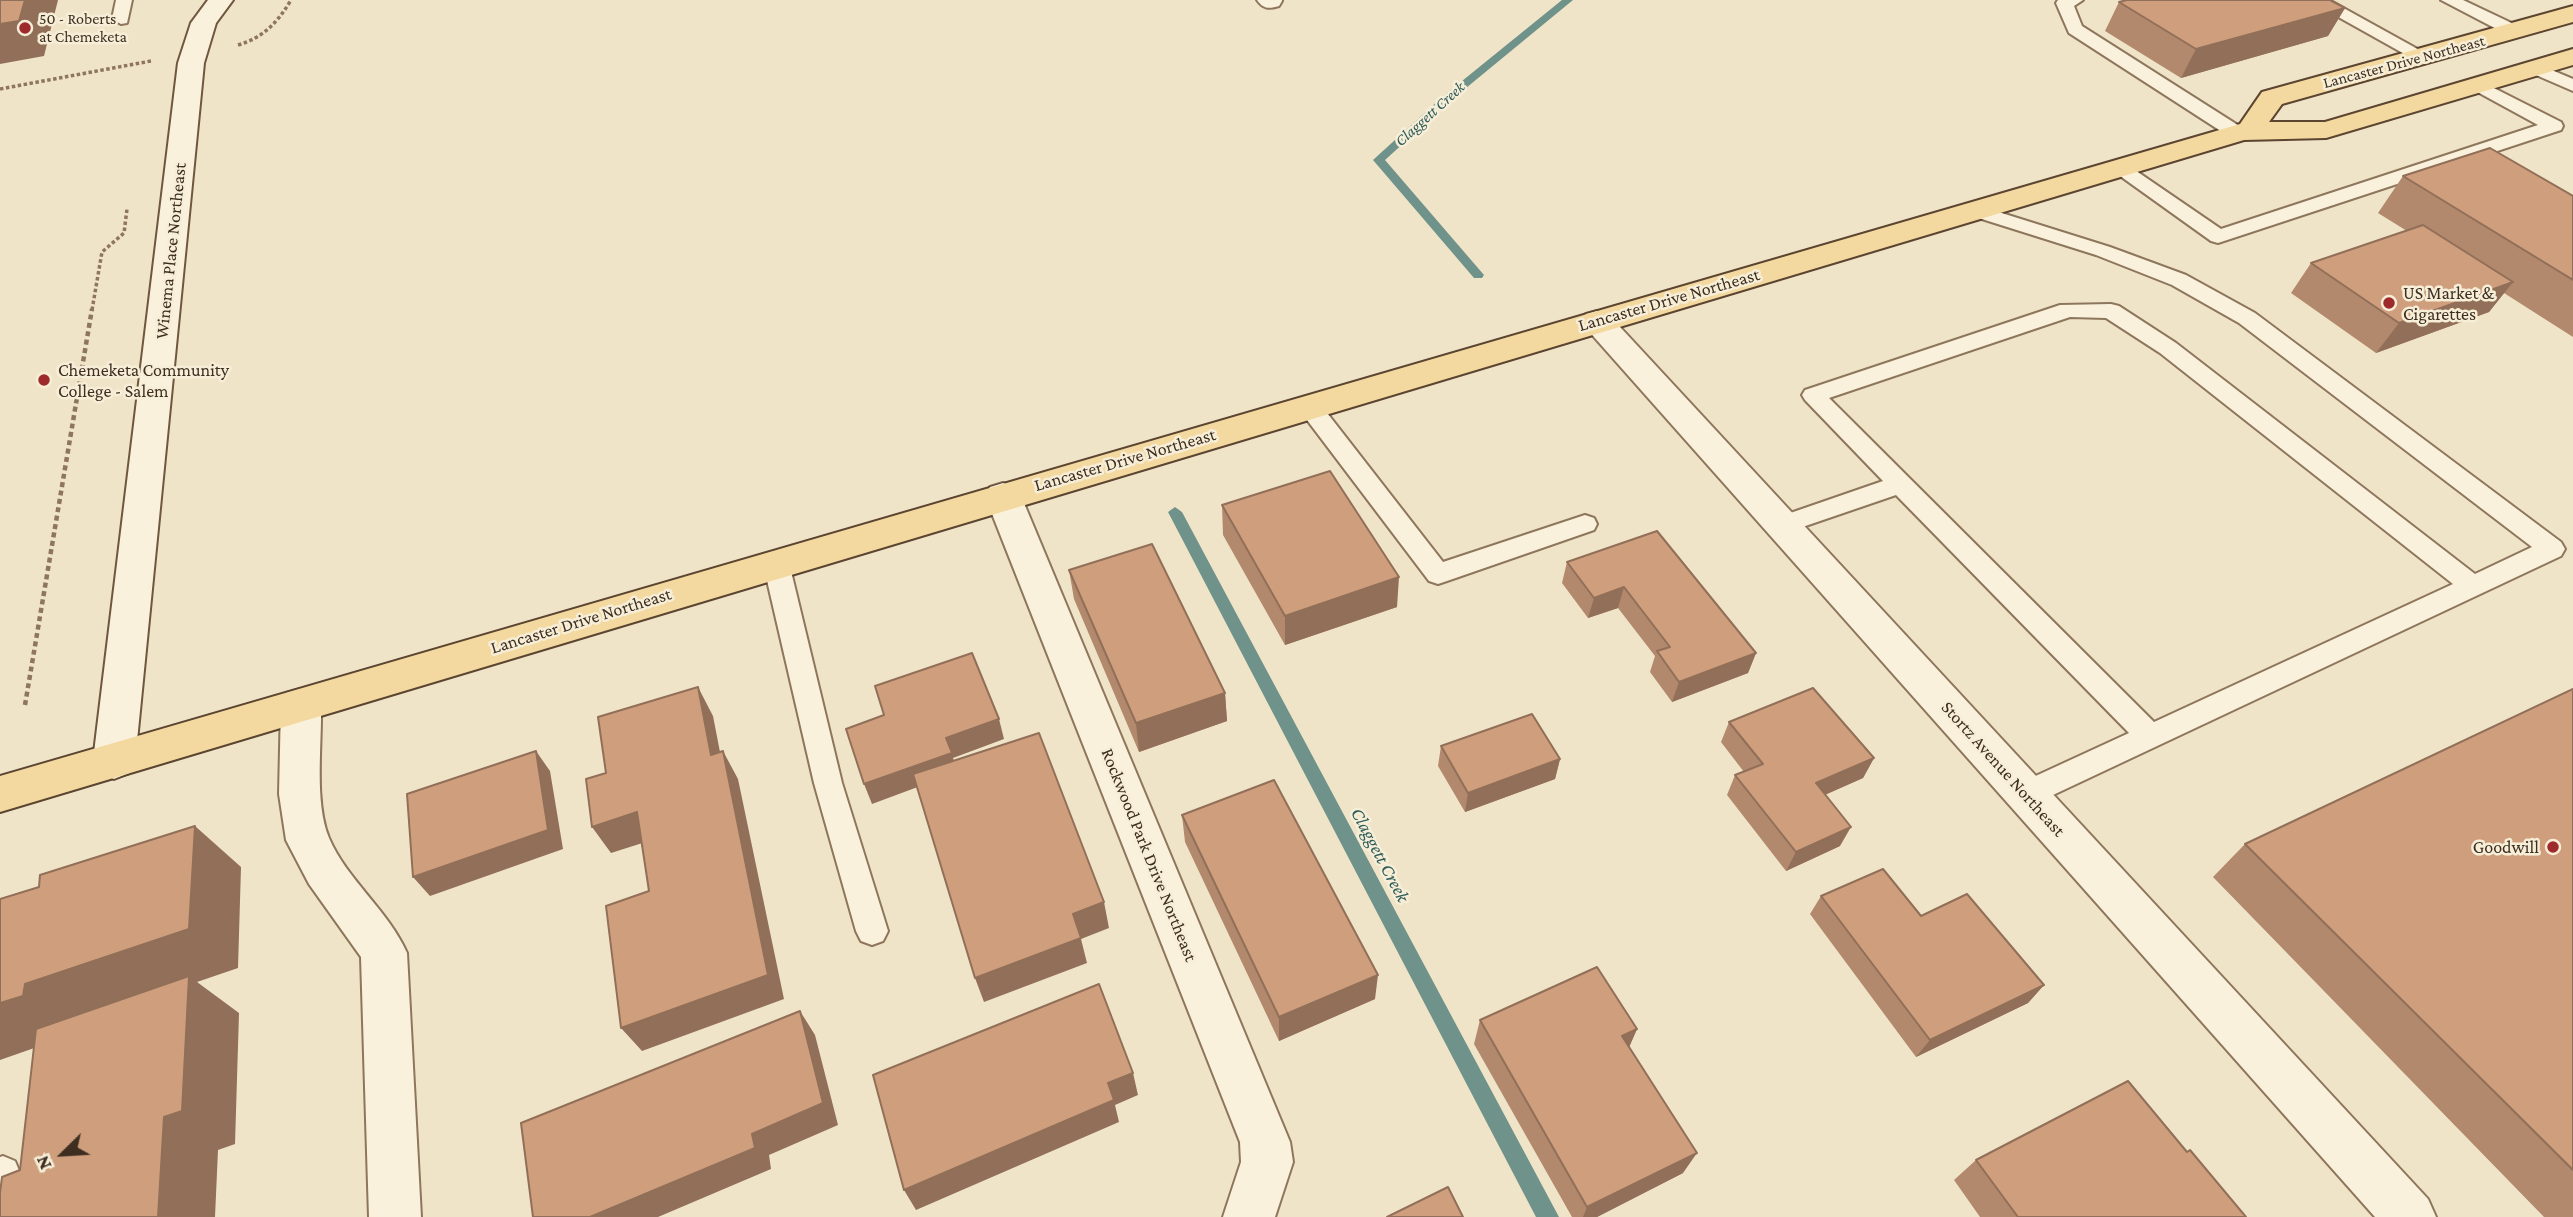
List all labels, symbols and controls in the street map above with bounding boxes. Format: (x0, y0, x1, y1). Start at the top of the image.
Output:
place label: 50 - Roberts at Chemeketa (39, 9, 127, 47)
marker: 50 - Roberts at Chemeketa (17, 20, 33, 36)
street label: Lancaster Drive Northeast (2321, 31, 2487, 93)
water label: Claggett Creek (1391, 78, 1469, 150)
street label: Winema Place Northeast (151, 162, 191, 340)
street label: Lancaster Drive Northeast (1576, 264, 1762, 336)
place label: US Market & Cigarettes (2403, 282, 2494, 324)
marker: US Market & Cigarettes (2381, 295, 2397, 311)
place label: Chemeketa Community College - Salem (58, 359, 229, 402)
marker: Chemeketa Community College - Salem (36, 372, 52, 388)
street label: Lancaster Drive Northeast (1032, 424, 1218, 496)
street label: Lancaster Drive Northeast (488, 583, 674, 659)
street label: Stortz Avenue Northeast (1936, 697, 2070, 841)
street label: Rockwood Park Drive Northeast (1096, 745, 1202, 965)
water label: Claggett Creek (1346, 804, 1414, 906)
place label: Goodwill (2473, 836, 2539, 858)
marker: Goodwill (2545, 839, 2561, 855)
north arrow (28, 1119, 98, 1189)
text: N (31, 1153, 56, 1173)

